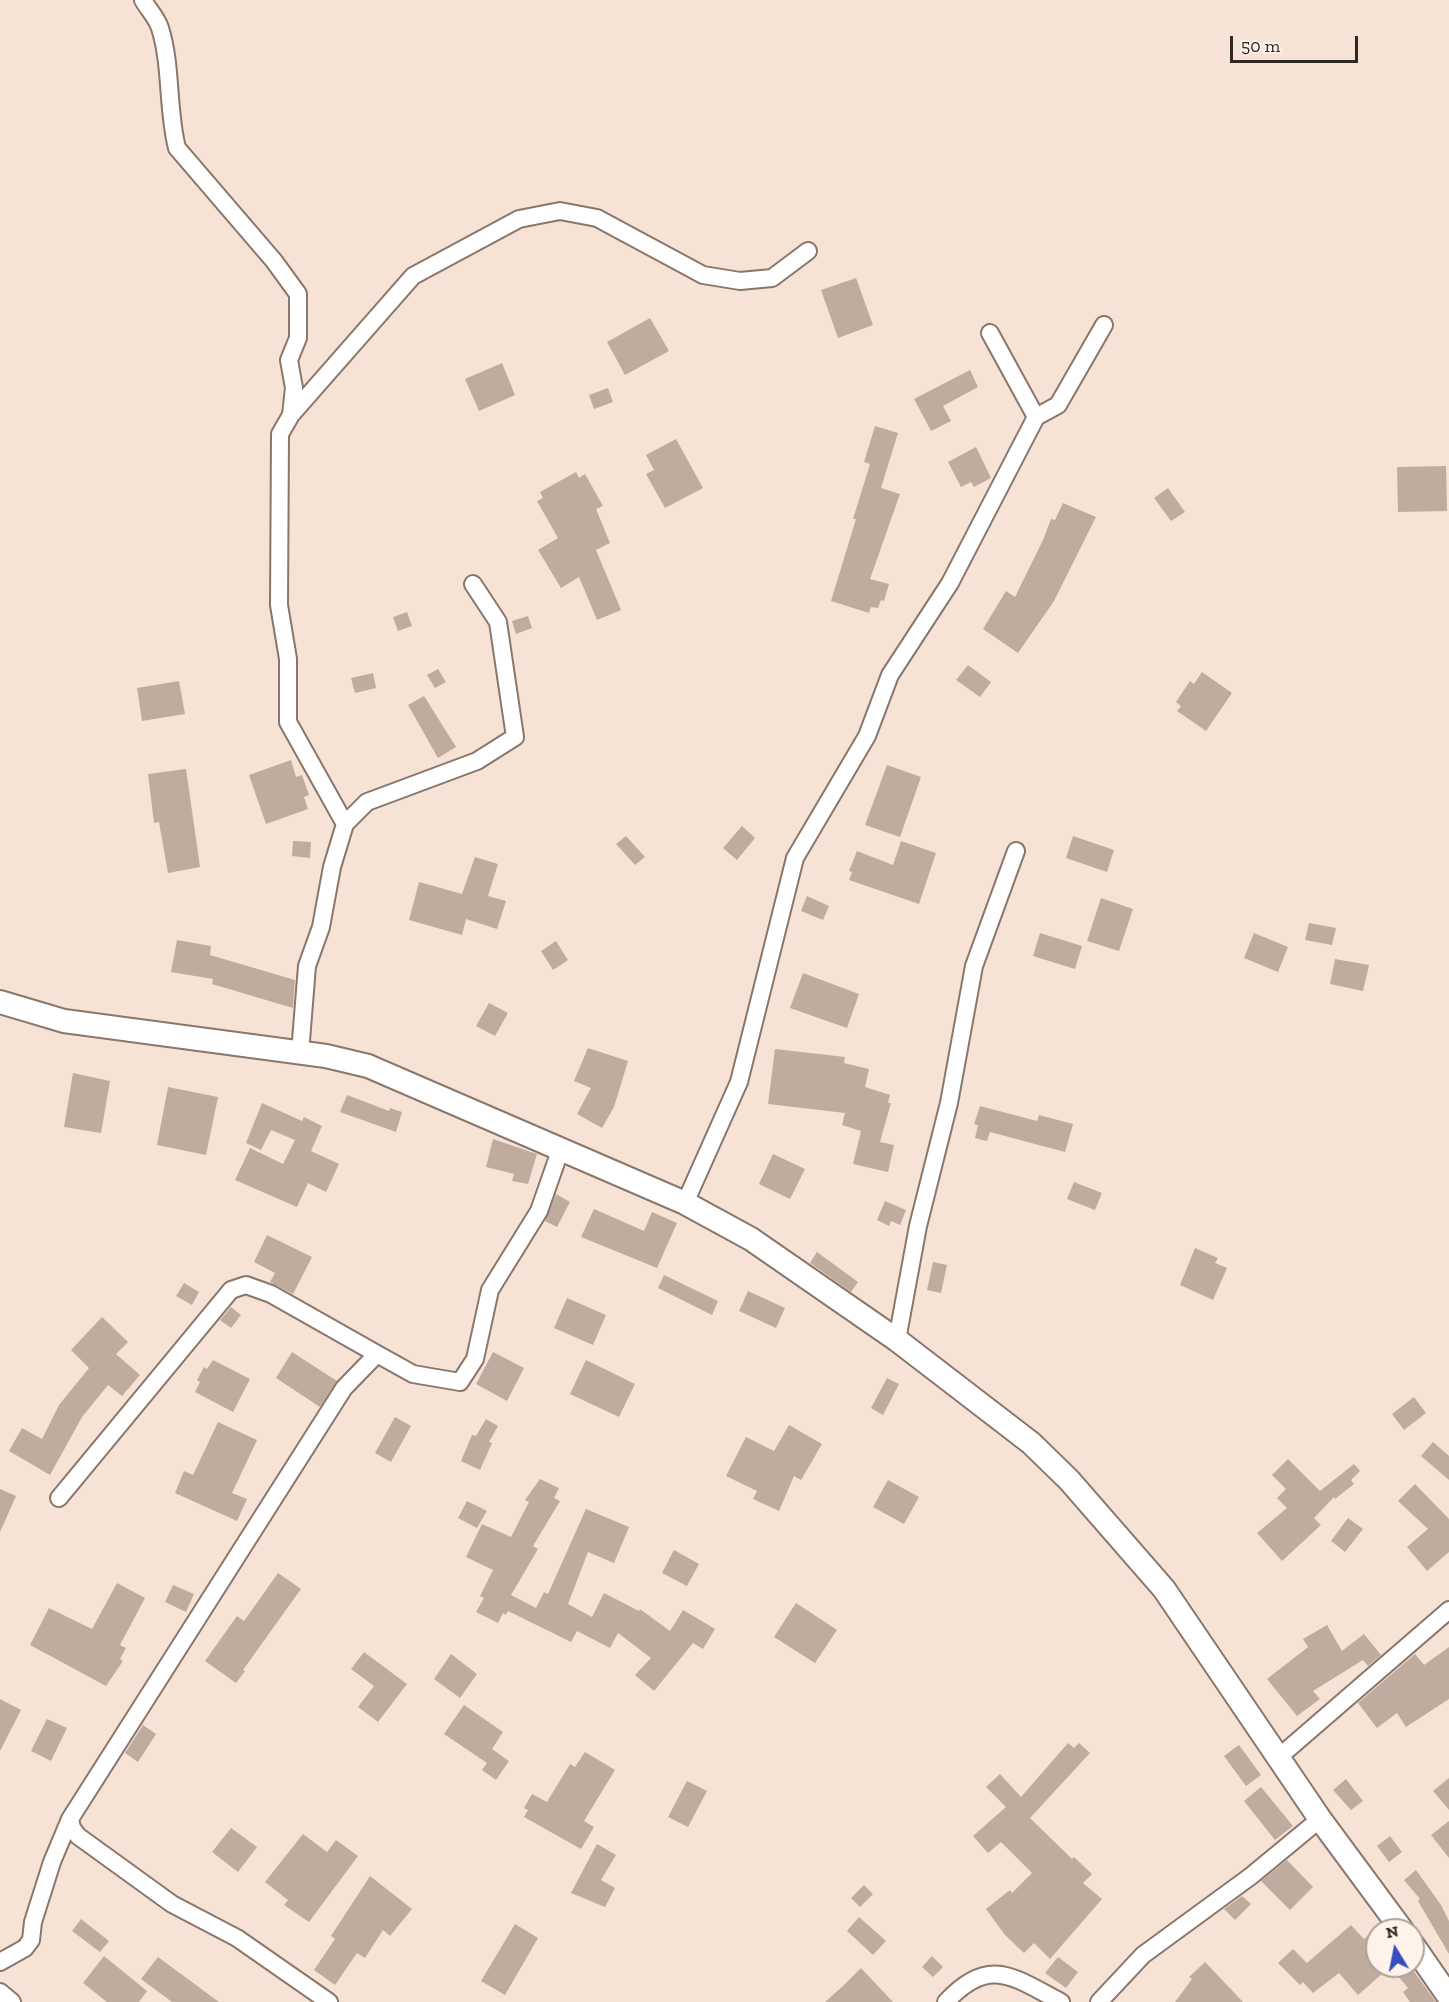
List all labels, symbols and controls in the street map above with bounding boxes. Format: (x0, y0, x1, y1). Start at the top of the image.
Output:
scale bar (1233, 24, 1360, 62)
text: 50 m (1241, 35, 1280, 57)
north arrow (1365, 1918, 1425, 1978)
text: N (1384, 1921, 1400, 1942)

